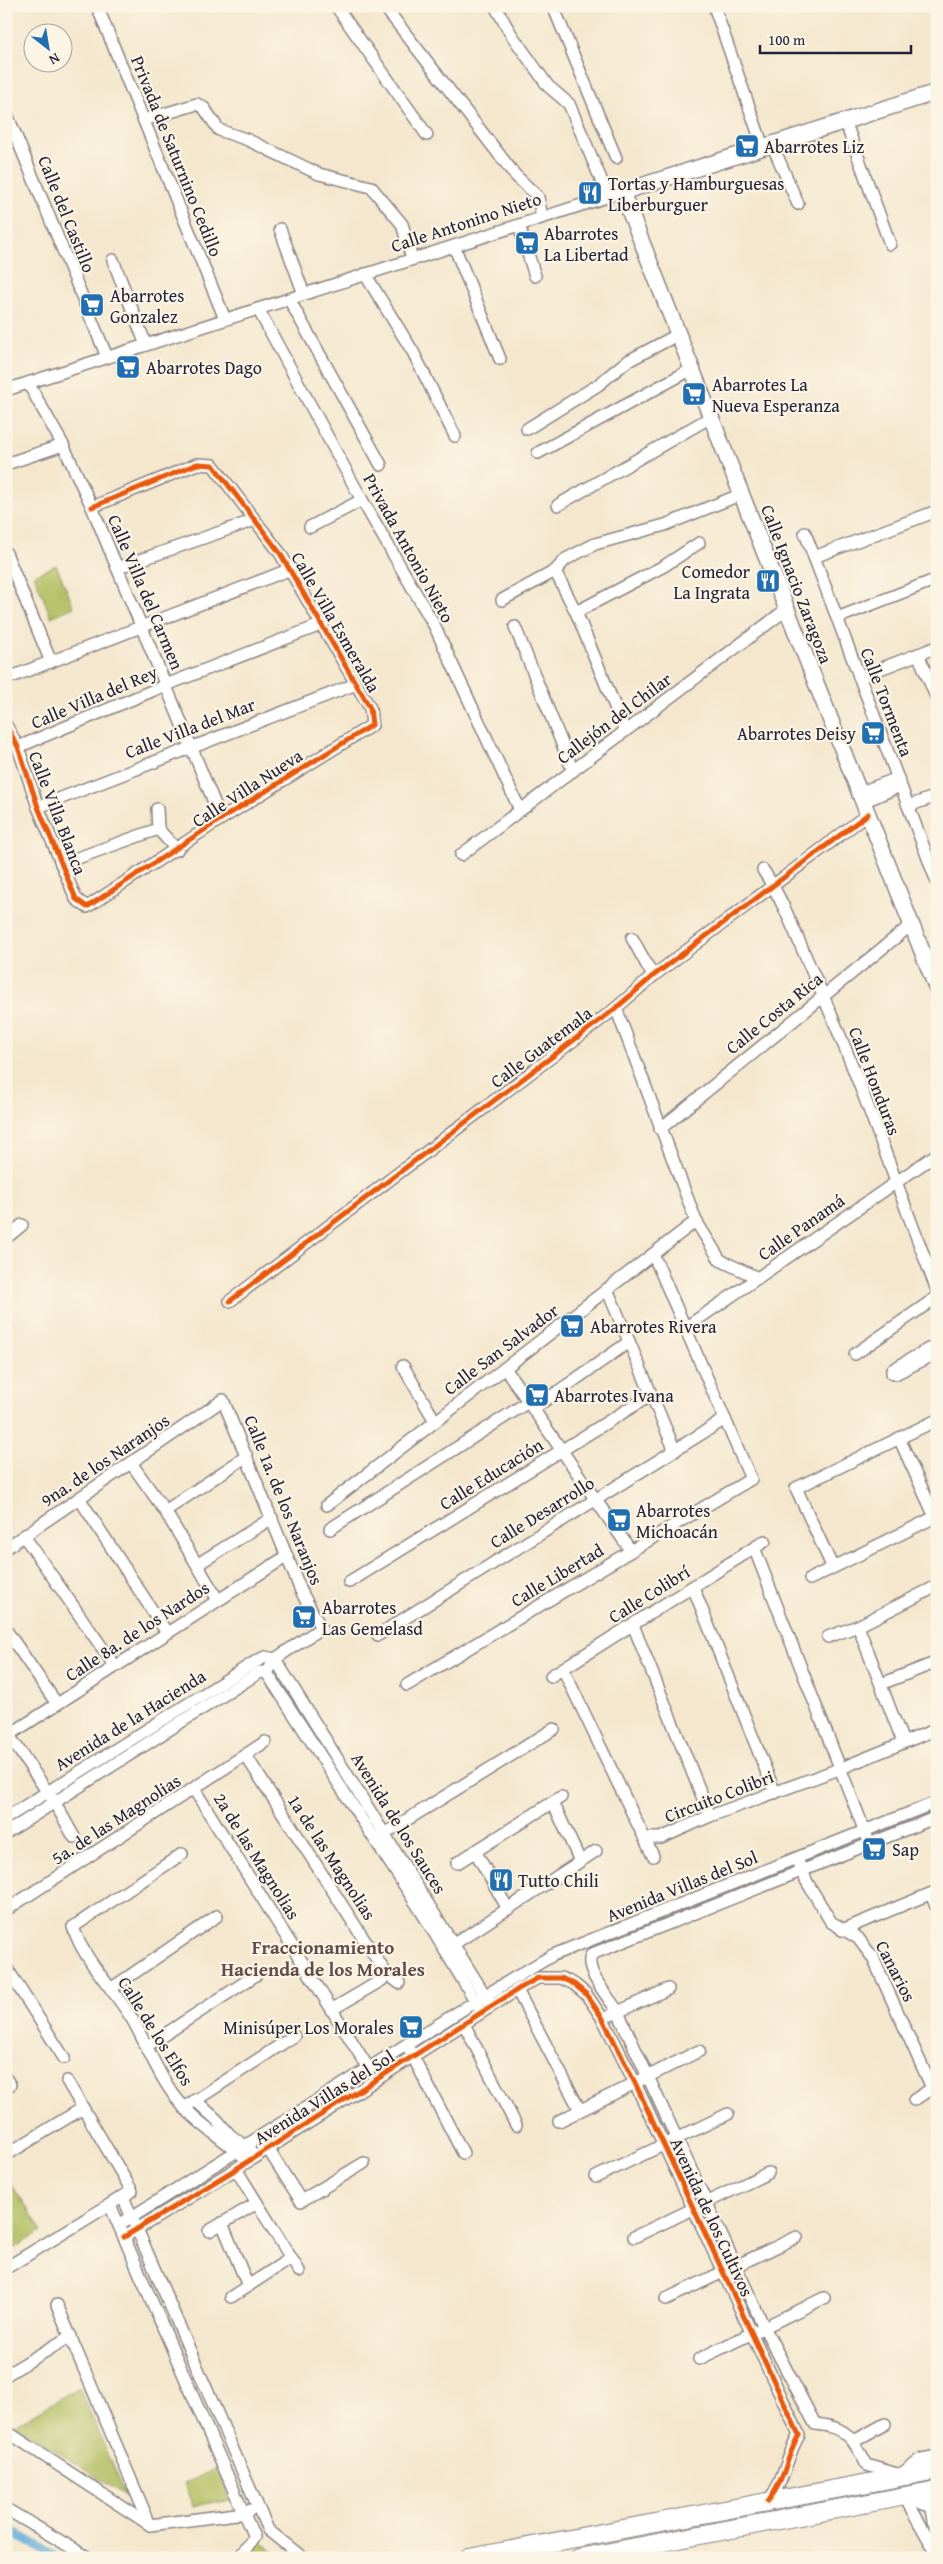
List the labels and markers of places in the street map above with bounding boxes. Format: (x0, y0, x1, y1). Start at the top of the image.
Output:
supermarket icon: Abarrotes Liz (734, 133, 760, 159)
place label: Abarrotes Liz (764, 133, 864, 160)
place label: Tortas y Hamburguesas Liberburguer (608, 170, 784, 218)
restaurant icon: Tortas y Hamburguesas Liberburguer (577, 180, 603, 206)
place label: Abarrotes La Libertad (544, 220, 629, 268)
supermarket icon: Abarrotes La Libertad (514, 230, 540, 256)
place label: Abarrotes Gonzalez (110, 282, 184, 330)
supermarket icon: Abarrotes Gonzalez (79, 292, 105, 318)
supermarket icon: Abarrotes Dago (115, 354, 141, 380)
place label: Abarrotes Dago (146, 354, 262, 381)
place label: Abarrotes La Nueva Esperanza (712, 371, 840, 419)
supermarket icon: Abarrotes La Nueva Esperanza (681, 381, 707, 407)
place label: Comedor La Ingrata (674, 558, 751, 606)
restaurant icon: Comedor La Ingrata (755, 568, 781, 594)
place label: Abarrotes Deisy (737, 720, 856, 747)
supermarket icon: Abarrotes Deisy (860, 720, 886, 746)
supermarket icon: Abarrotes Rivera (559, 1313, 585, 1339)
place label: Abarrotes Rivera (590, 1313, 717, 1340)
supermarket icon: Abarrotes Ivana (524, 1382, 550, 1408)
place label: Abarrotes Ivana (554, 1382, 674, 1409)
place label: Abarrotes Michoacán (636, 1497, 718, 1545)
supermarket icon: Abarrotes Michoacán (606, 1507, 632, 1533)
place label: Abarrotes Las Gemelasd (322, 1594, 423, 1642)
supermarket icon: Abarrotes Las Gemelasd (291, 1604, 317, 1630)
supermarket icon: Sap (861, 1836, 887, 1862)
place label: Sap (892, 1836, 919, 1863)
restaurant icon: Tutto Chili (488, 1867, 514, 1893)
place label: Tutto Chili (518, 1867, 599, 1894)
place label: Minisúper Los Morales (223, 2014, 394, 2041)
supermarket icon: Minisúper Los Morales (398, 2014, 424, 2040)

